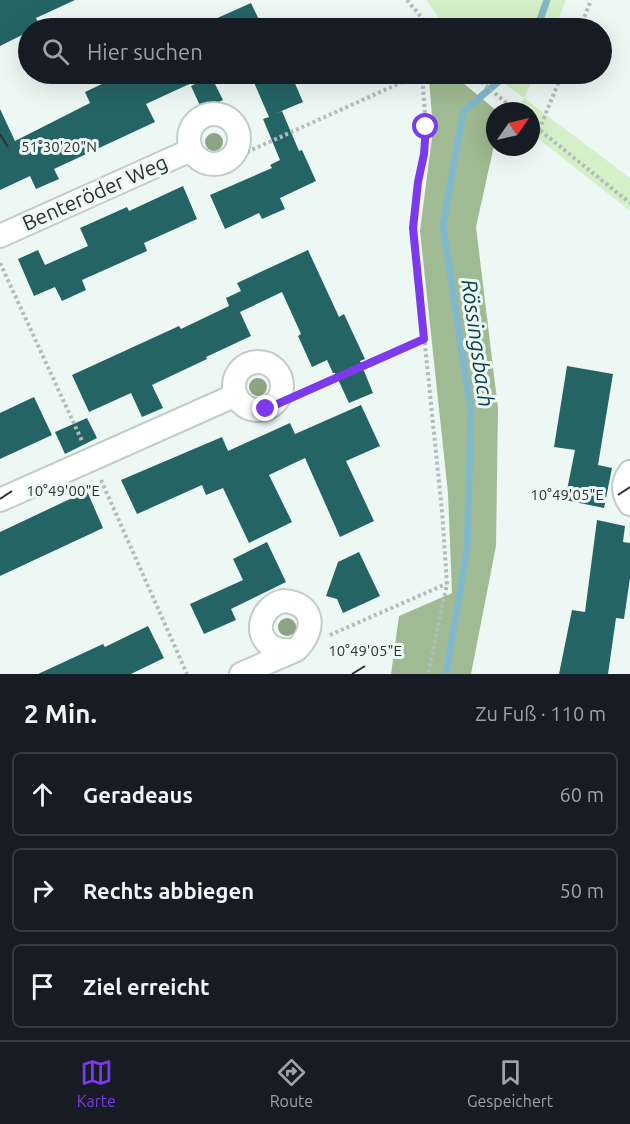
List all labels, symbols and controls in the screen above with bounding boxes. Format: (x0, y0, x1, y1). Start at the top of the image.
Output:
search box (18, 18, 612, 84)
icon: search (39, 35, 72, 68)
text: Hier suchen (87, 39, 203, 64)
north arrow (486, 102, 540, 156)
route start (412, 113, 438, 139)
text: 51°30'20"N (21, 138, 97, 155)
street label: Benteröder Weg (18, 149, 171, 235)
water label: Rössingsbach (457, 277, 500, 408)
route end (252, 395, 278, 421)
text: 10°49'00"E (26, 482, 100, 499)
text: 10°49'05"E (530, 486, 604, 503)
text: 10°49'05"E (328, 642, 402, 659)
text: 2 Min. (24, 699, 97, 728)
text: Zu Fuß · 110 m (475, 702, 606, 725)
icon: ahead (26, 778, 59, 811)
text: Geradeaus (83, 782, 193, 807)
text: 60 m (560, 783, 604, 806)
icon: right (26, 874, 59, 907)
text: Rechts abbiegen (83, 878, 254, 903)
text: 50 m (560, 879, 604, 902)
icon: arrive (26, 970, 59, 1003)
text: Ziel erreicht (83, 974, 210, 999)
tab: Karte (77, 1056, 116, 1110)
tab: Route (270, 1056, 313, 1110)
tab: Gespeichert (467, 1056, 553, 1110)

